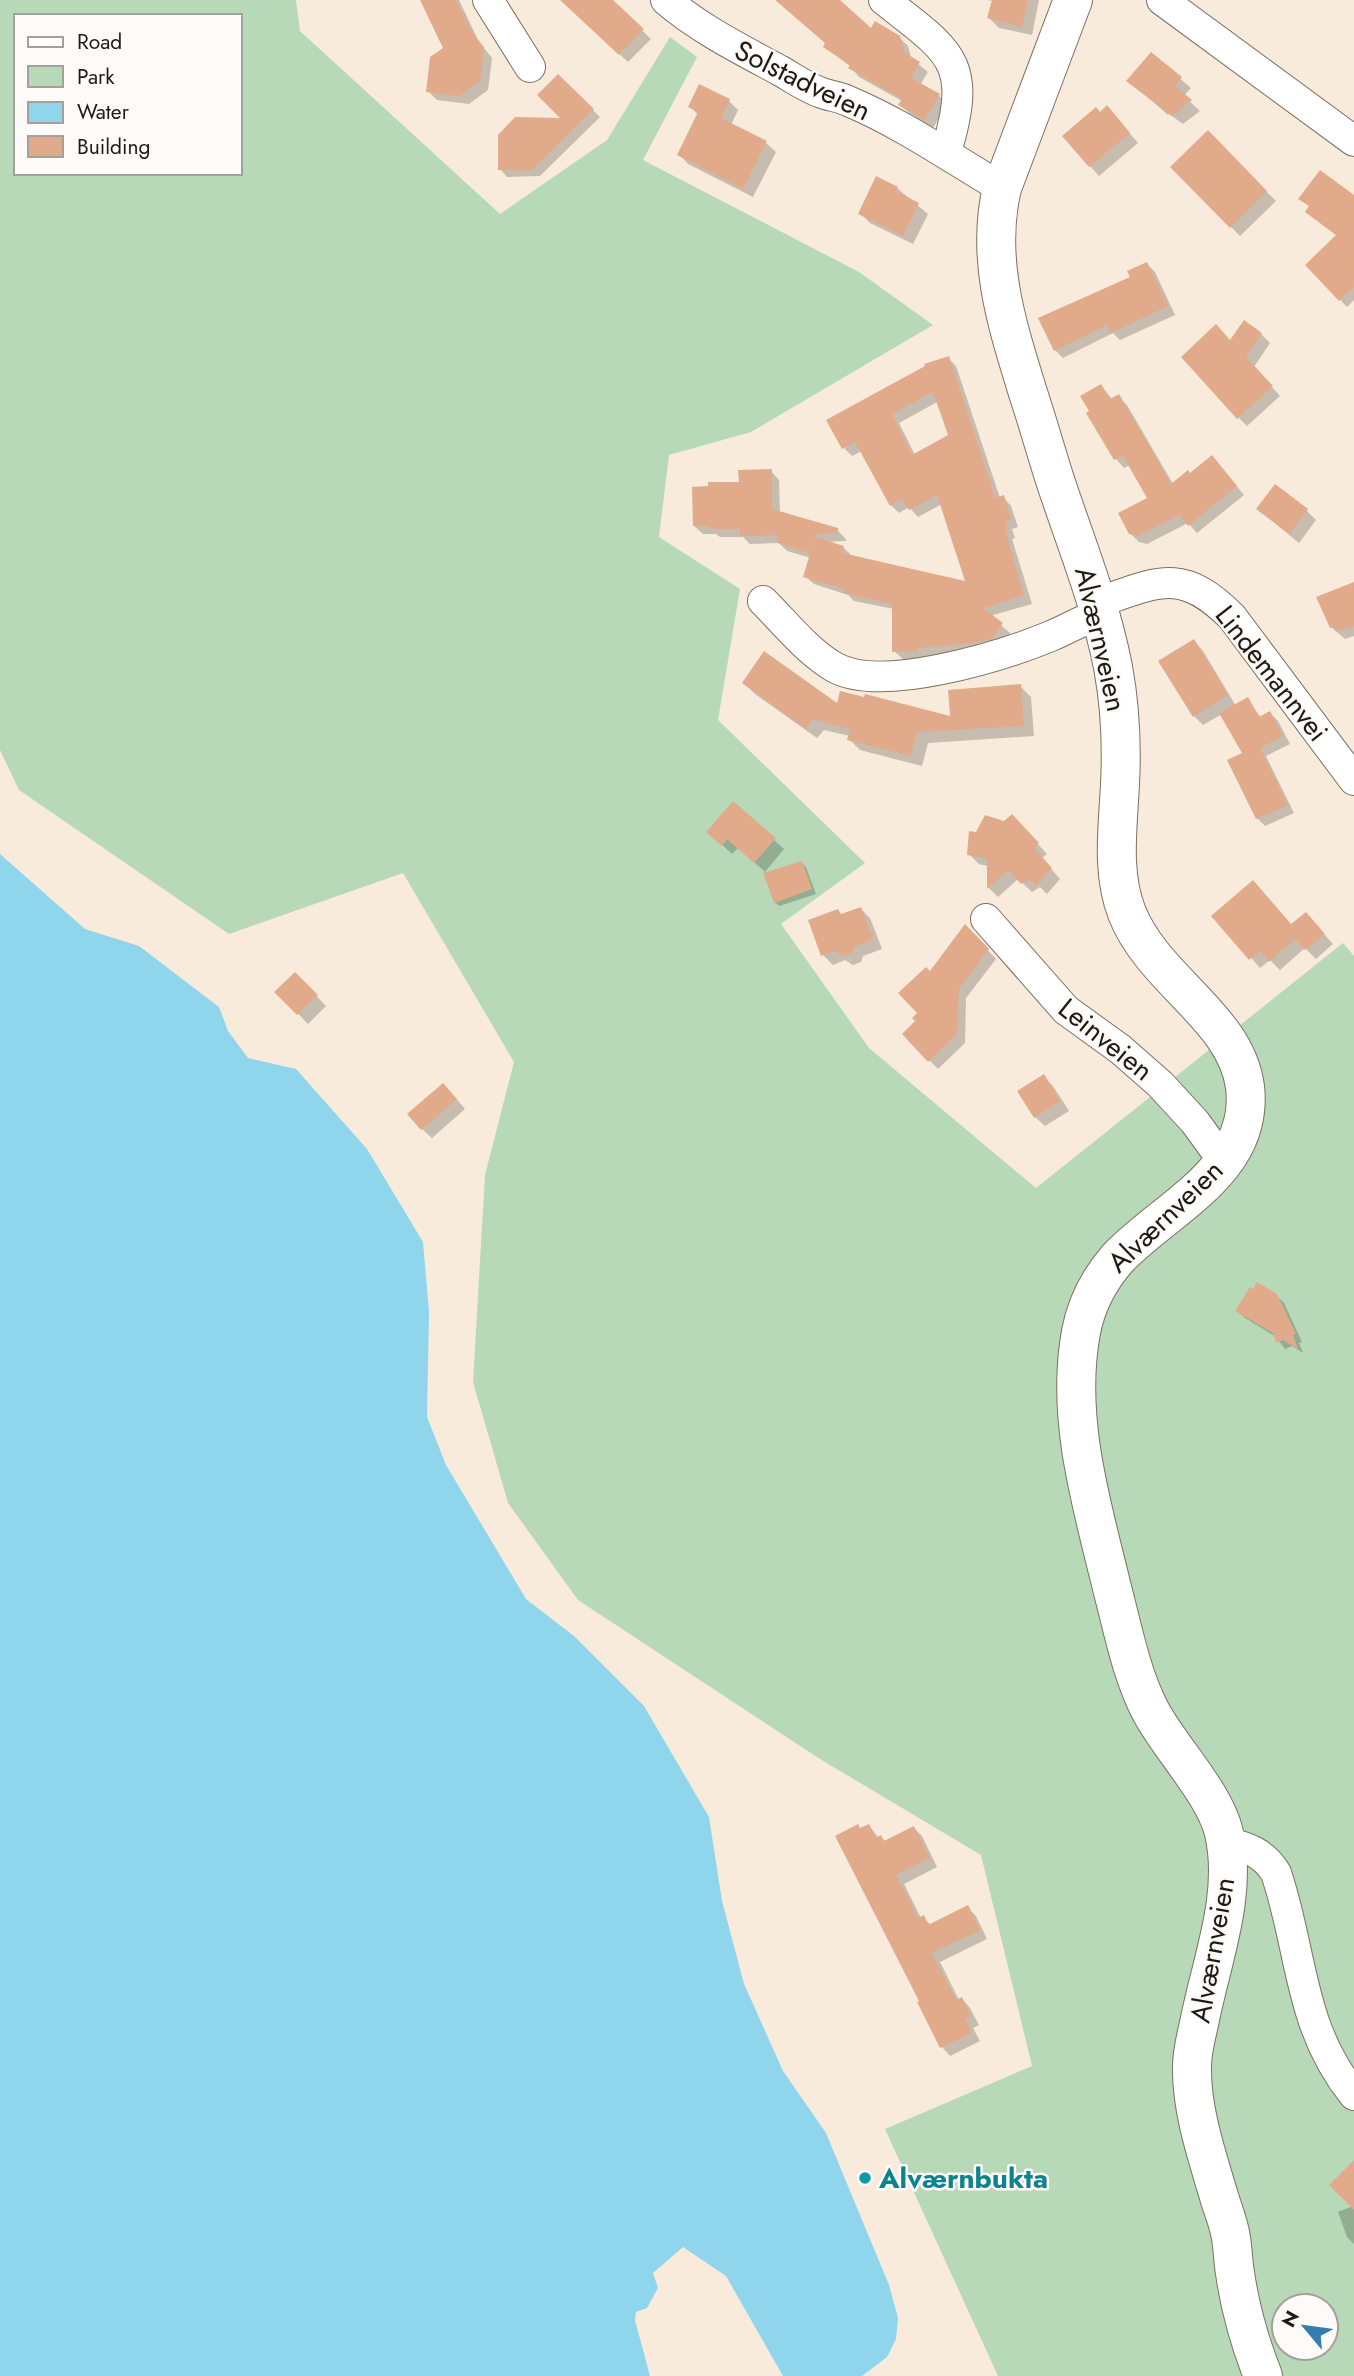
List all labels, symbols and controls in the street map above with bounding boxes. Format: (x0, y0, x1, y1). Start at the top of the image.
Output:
legend (14, 14, 242, 175)
text: Road (77, 27, 122, 57)
street label: Solstadveien (728, 30, 878, 131)
text: Park (77, 62, 115, 92)
text: Water (77, 97, 130, 127)
text: Building (77, 132, 150, 162)
street label: Alværnveien (1064, 563, 1137, 715)
street label: Lindemannvei (1205, 596, 1338, 750)
street label: Leinveien (1049, 988, 1162, 1090)
street label: Alværnveien (1098, 1150, 1233, 1282)
street label: Alværnveien (1180, 1874, 1245, 2026)
place label: Alværnbukta (878, 2158, 1048, 2199)
marker: Alværnbukta (857, 2170, 873, 2186)
north arrow (1270, 2292, 1340, 2362)
text: N (1275, 2306, 1306, 2332)

